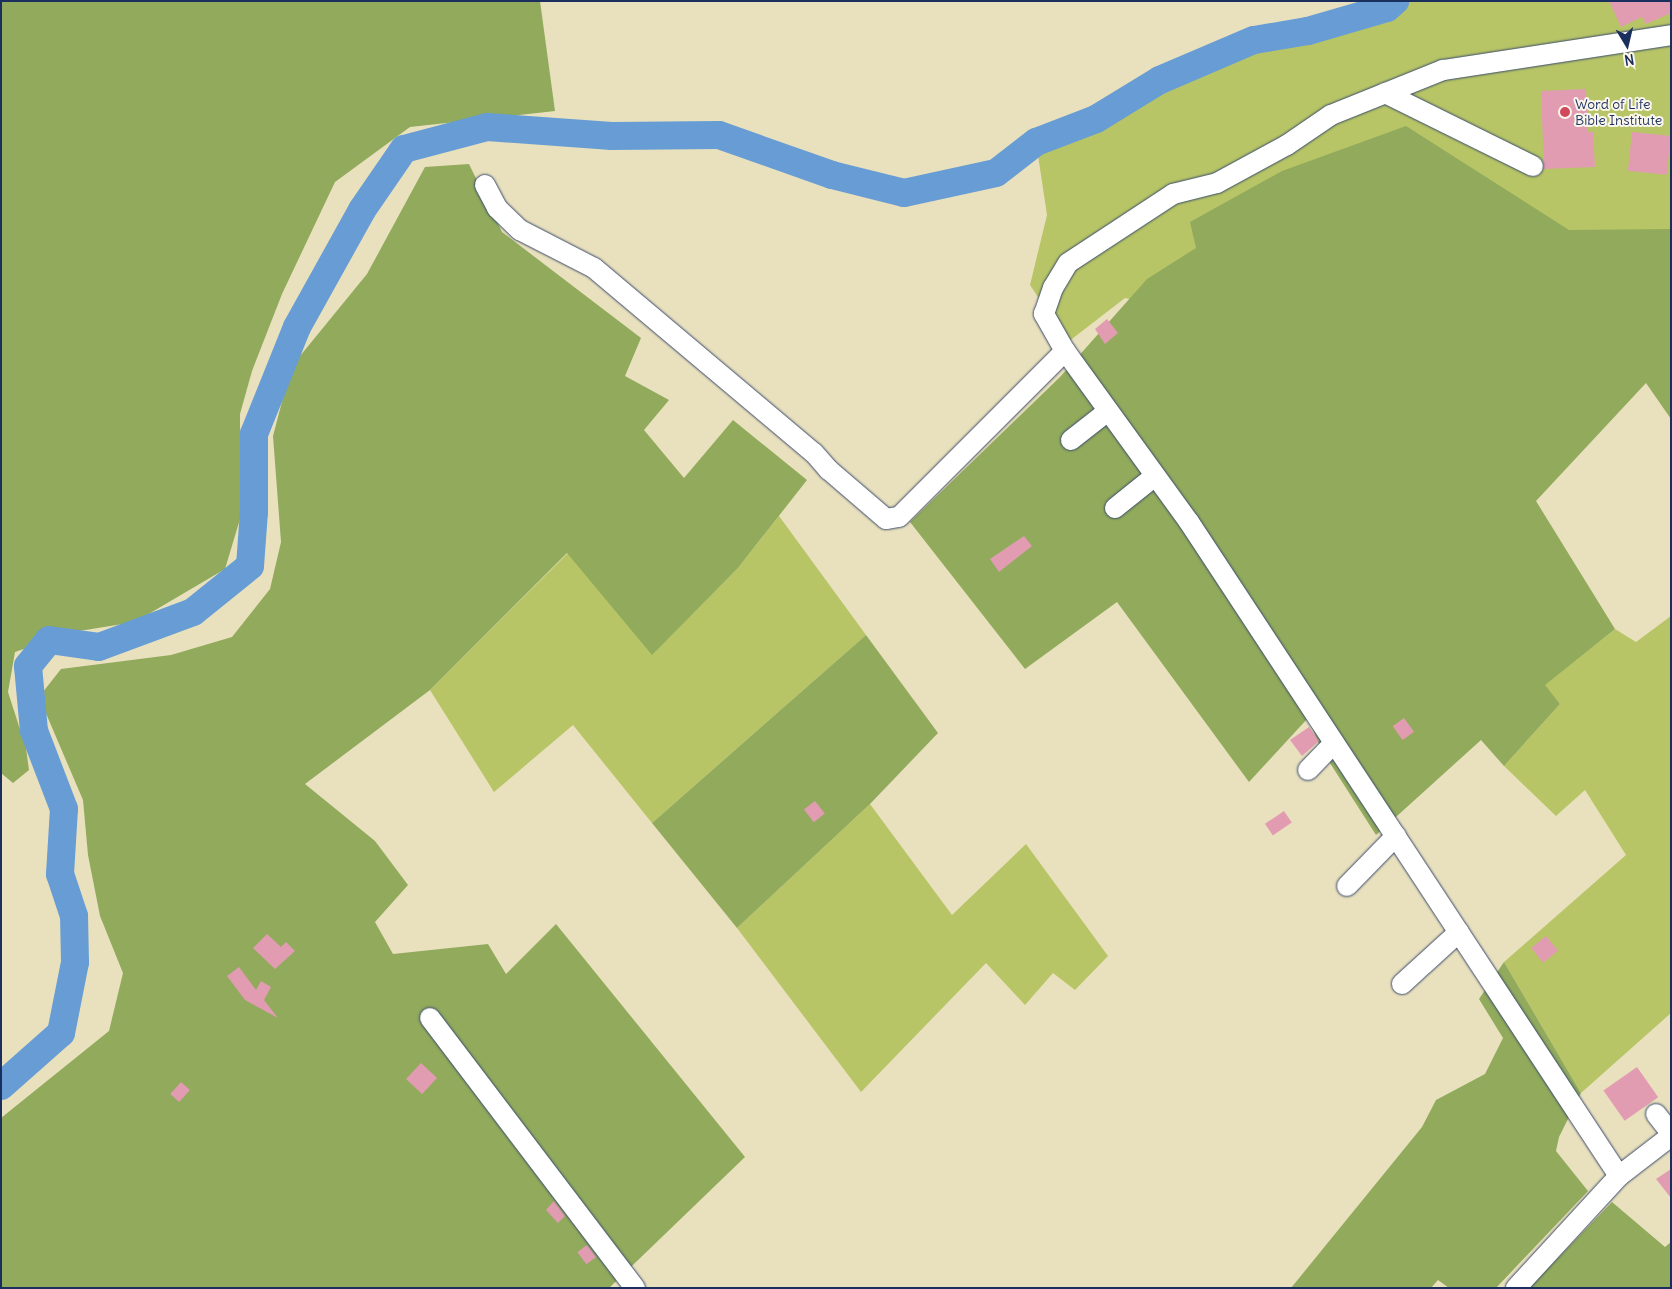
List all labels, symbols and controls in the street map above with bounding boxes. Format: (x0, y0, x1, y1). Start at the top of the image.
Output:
north arrow (1602, 20, 1652, 70)
text: N (1623, 50, 1636, 69)
place label: Word of Life Bible Institute (1575, 96, 1662, 128)
marker: Word of Life Bible Institute (1559, 106, 1571, 118)

